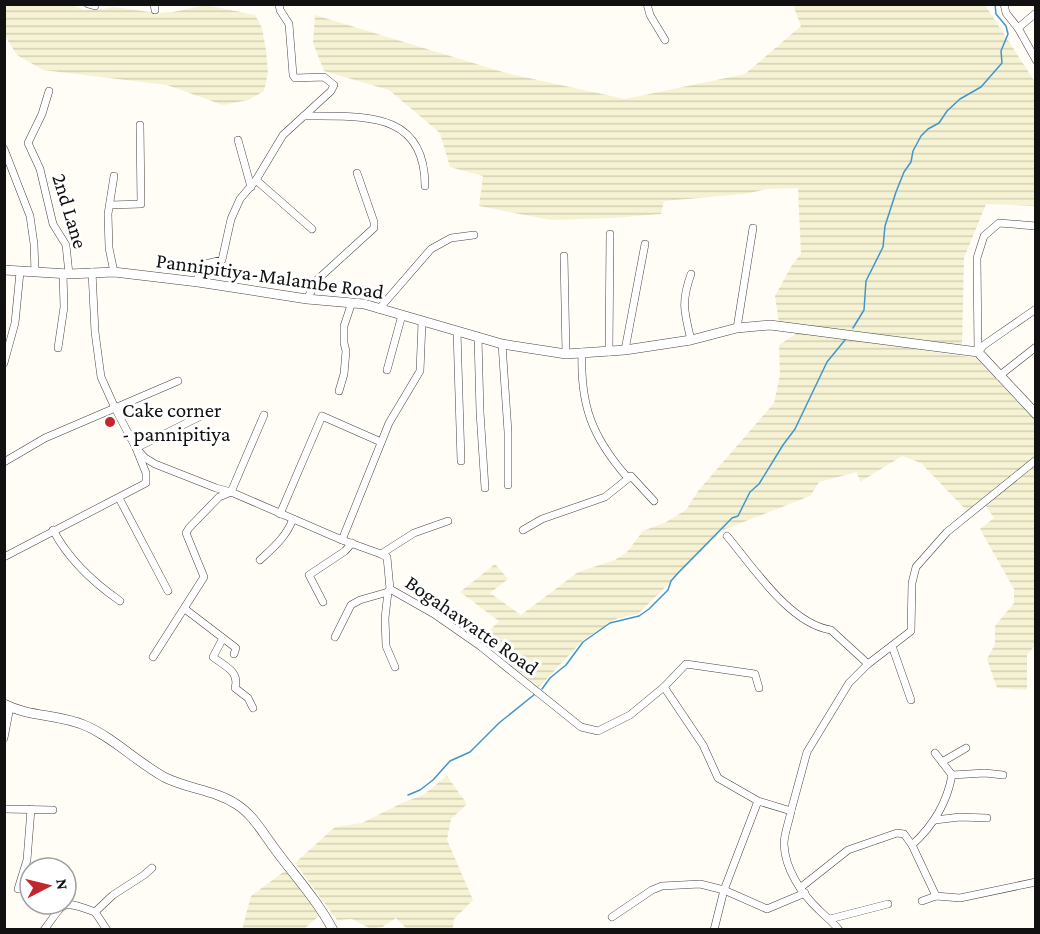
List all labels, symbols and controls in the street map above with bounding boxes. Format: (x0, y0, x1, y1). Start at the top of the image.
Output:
street label: 2nd Lane (47, 171, 93, 251)
street label: Pannipitiya-Malambe Road (155, 248, 385, 304)
place label: Cake corner - pannipitiya (122, 398, 231, 446)
marker: Cake corner - pannipitiya (103, 415, 117, 429)
street label: Bogahawatte Road (401, 570, 543, 680)
north arrow (18, 856, 78, 916)
text: N (53, 878, 72, 891)

